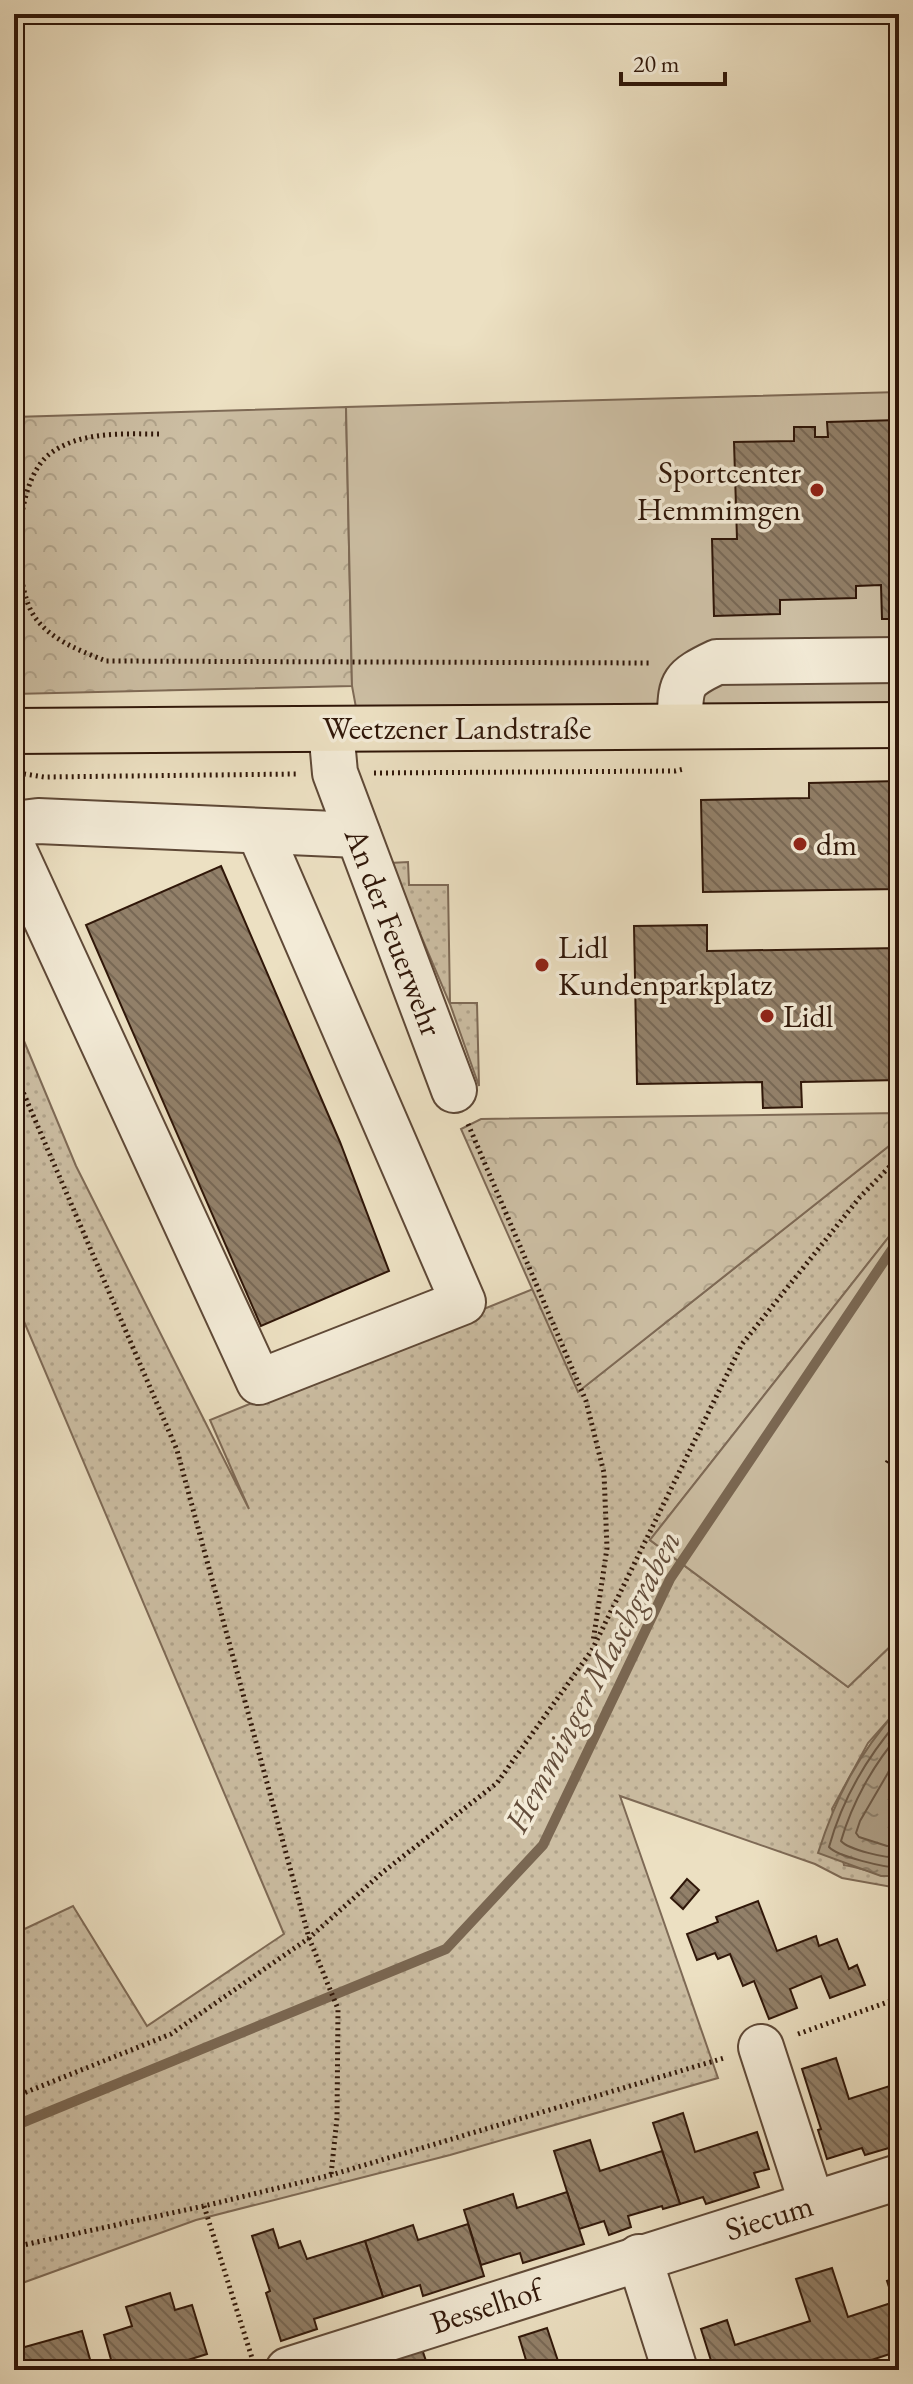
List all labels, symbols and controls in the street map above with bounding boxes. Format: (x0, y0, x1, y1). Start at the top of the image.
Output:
scale bar (621, 36, 725, 86)
text: 20 m (633, 48, 680, 79)
place label: Sportcenter Hemmimgen (637, 451, 801, 530)
marker: Sportcenter Hemmimgen (808, 481, 826, 499)
street label: Weetzener Landstraße (323, 707, 591, 749)
street label: An der Feuerwehr (335, 821, 453, 1042)
place label: dm (816, 823, 857, 865)
marker: dm (791, 835, 809, 853)
place label: Lidl Kundenparkplatz (558, 926, 772, 1005)
marker: Lidl Kundenparkplatz (533, 956, 551, 974)
place label: Lidl (783, 995, 834, 1037)
marker: Lidl (758, 1007, 776, 1025)
water label: Hemminger Maschgraben (493, 1522, 690, 1840)
street label: Siecum (720, 2184, 818, 2250)
street label: Besselhof (425, 2267, 551, 2344)

